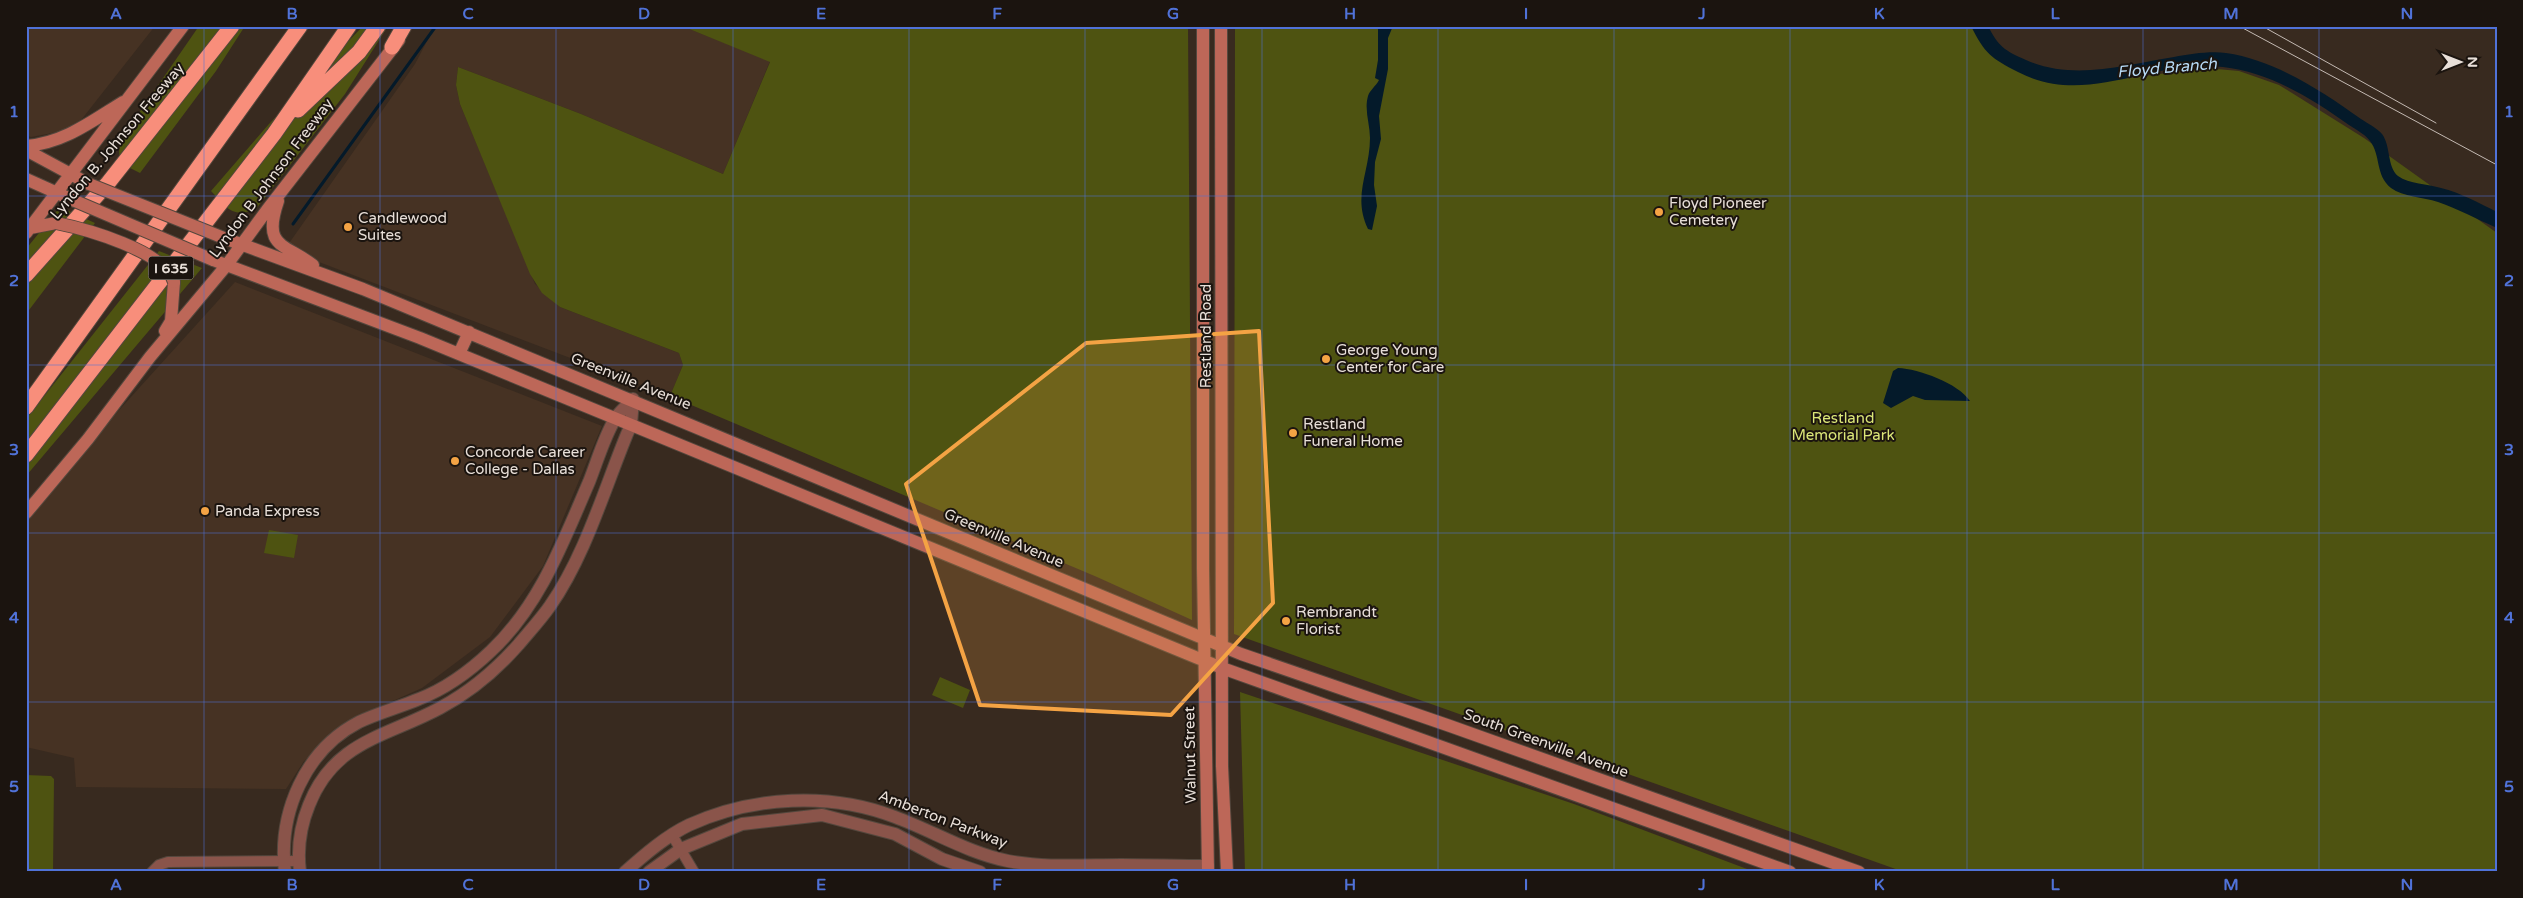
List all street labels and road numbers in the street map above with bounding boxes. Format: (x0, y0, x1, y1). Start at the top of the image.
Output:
street label: Lyndon B. Johnson Freeway (46, 59, 188, 223)
street label: Lyndon B Johnson Freeway (205, 95, 337, 261)
road number: I 635 (148, 256, 194, 280)
street label: Restland Road (1197, 284, 1215, 388)
street label: Greenville Avenue (568, 349, 694, 413)
street label: Greenville Avenue (942, 505, 1066, 571)
street label: South Greenville Avenue (1461, 705, 1631, 781)
street label: Walnut Street (1180, 706, 1200, 804)
street label: Amberton Parkway (876, 786, 1010, 852)

